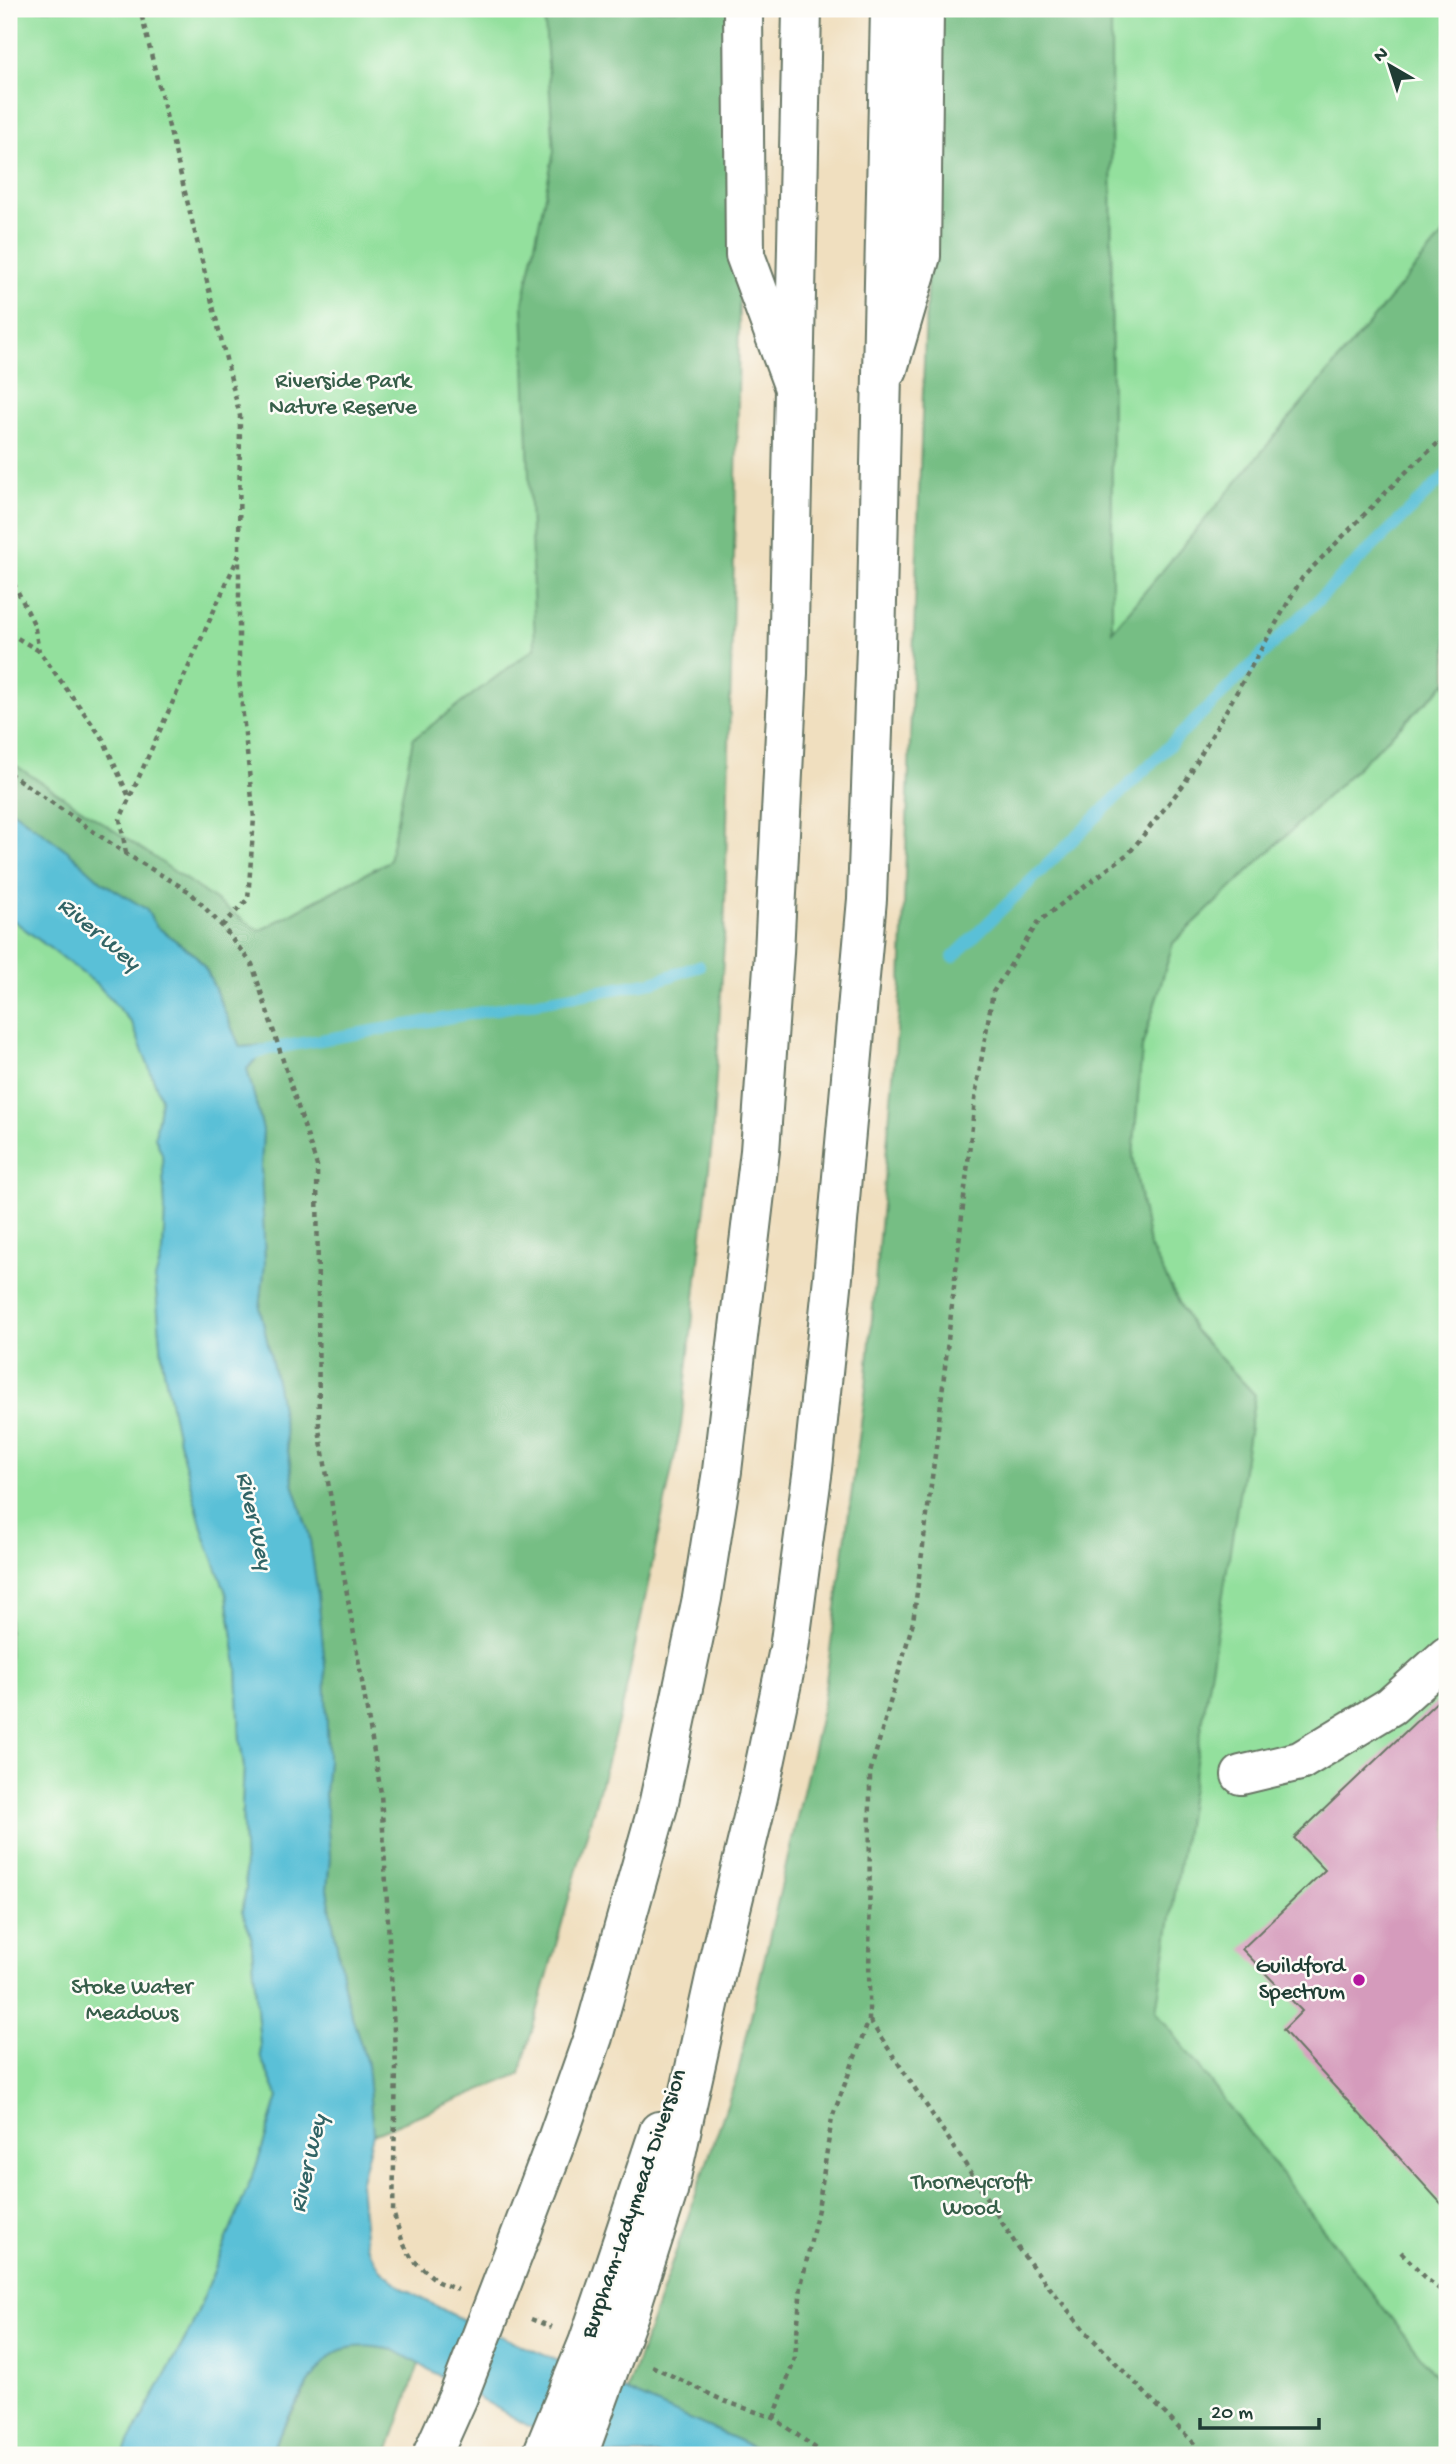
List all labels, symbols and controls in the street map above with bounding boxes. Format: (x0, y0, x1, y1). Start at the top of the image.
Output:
north arrow (1354, 32, 1424, 102)
text: N (1369, 43, 1394, 68)
park label: Riverside Park Nature Reserve (269, 369, 418, 422)
water label: River Wey (51, 892, 147, 979)
water label: River Wey (228, 1469, 279, 1575)
place label: Guildford Spectrum (1256, 1954, 1347, 2007)
marker: Guildford Spectrum (1351, 1972, 1367, 1988)
park label: Stoke Water Meadows (71, 1975, 194, 2028)
street label: Burpham-Ladymead Diversion (576, 2066, 694, 2343)
water label: River Wey (285, 2110, 336, 2216)
park label: Thorneycroft Wood (909, 2170, 1032, 2223)
scale bar (1200, 2387, 1320, 2431)
text: 20 m (1211, 2402, 1253, 2427)

